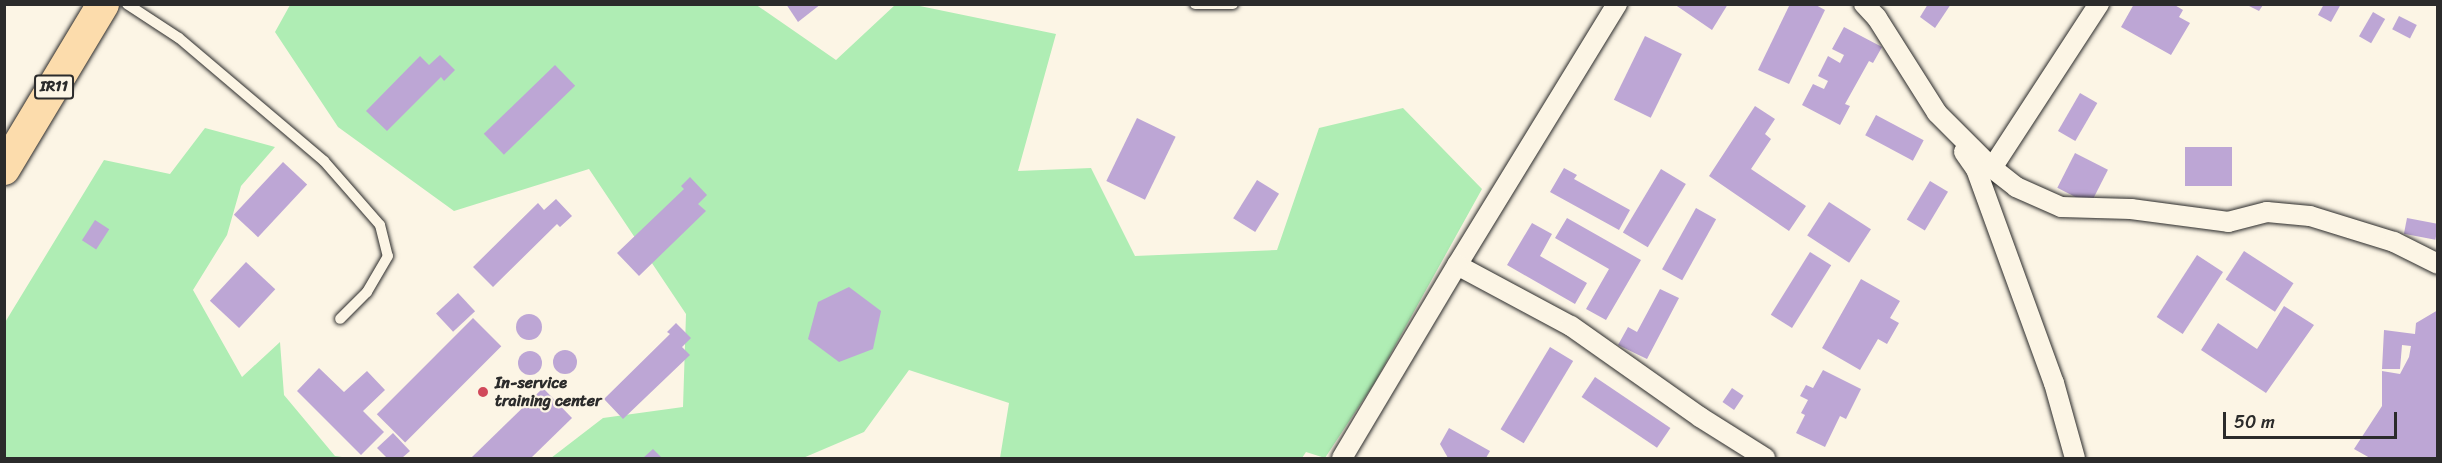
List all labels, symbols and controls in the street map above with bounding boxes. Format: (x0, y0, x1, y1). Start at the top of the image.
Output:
road number: IR11 (33, 75, 75, 99)
place label: In-service training center (495, 373, 601, 411)
marker: In-service training center (476, 385, 490, 399)
scale bar (2226, 400, 2400, 438)
text: 50 m (2234, 406, 2275, 438)

